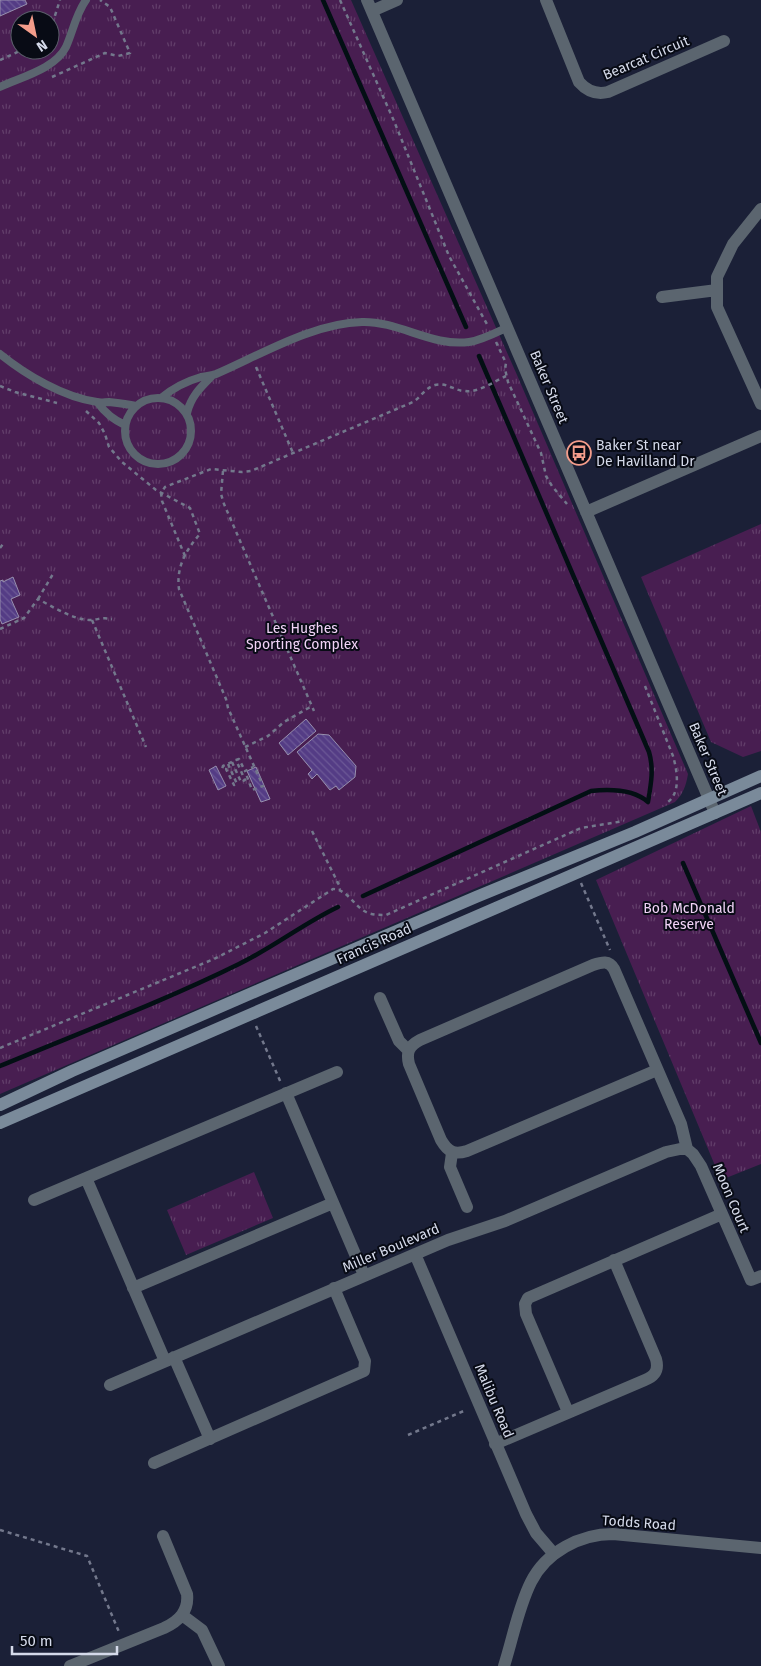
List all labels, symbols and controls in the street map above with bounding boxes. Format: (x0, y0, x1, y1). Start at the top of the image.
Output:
north arrow (10, 10, 60, 60)
street label: Bearcat Circuit (600, 32, 693, 84)
text: N (33, 36, 50, 55)
street label: Baker Street (526, 348, 572, 427)
place label: Baker St near De Havilland Dr (596, 437, 695, 470)
bus stop icon: Baker St near De Havilland Dr (566, 440, 592, 466)
park label: Les Hughes Sporting Complex (246, 620, 358, 653)
street label: Baker Street (685, 720, 731, 799)
park label: Bob McDonald Reserve (643, 900, 735, 933)
street label: Francis Road (334, 920, 414, 968)
street label: Moon Court (709, 1161, 754, 1236)
street label: Miller Boulevard (340, 1220, 442, 1276)
street label: Malibu Road (471, 1361, 517, 1441)
street label: Todds Road (602, 1512, 676, 1534)
scale bar (12, 1624, 118, 1656)
text: 50 m (20, 1632, 53, 1650)

